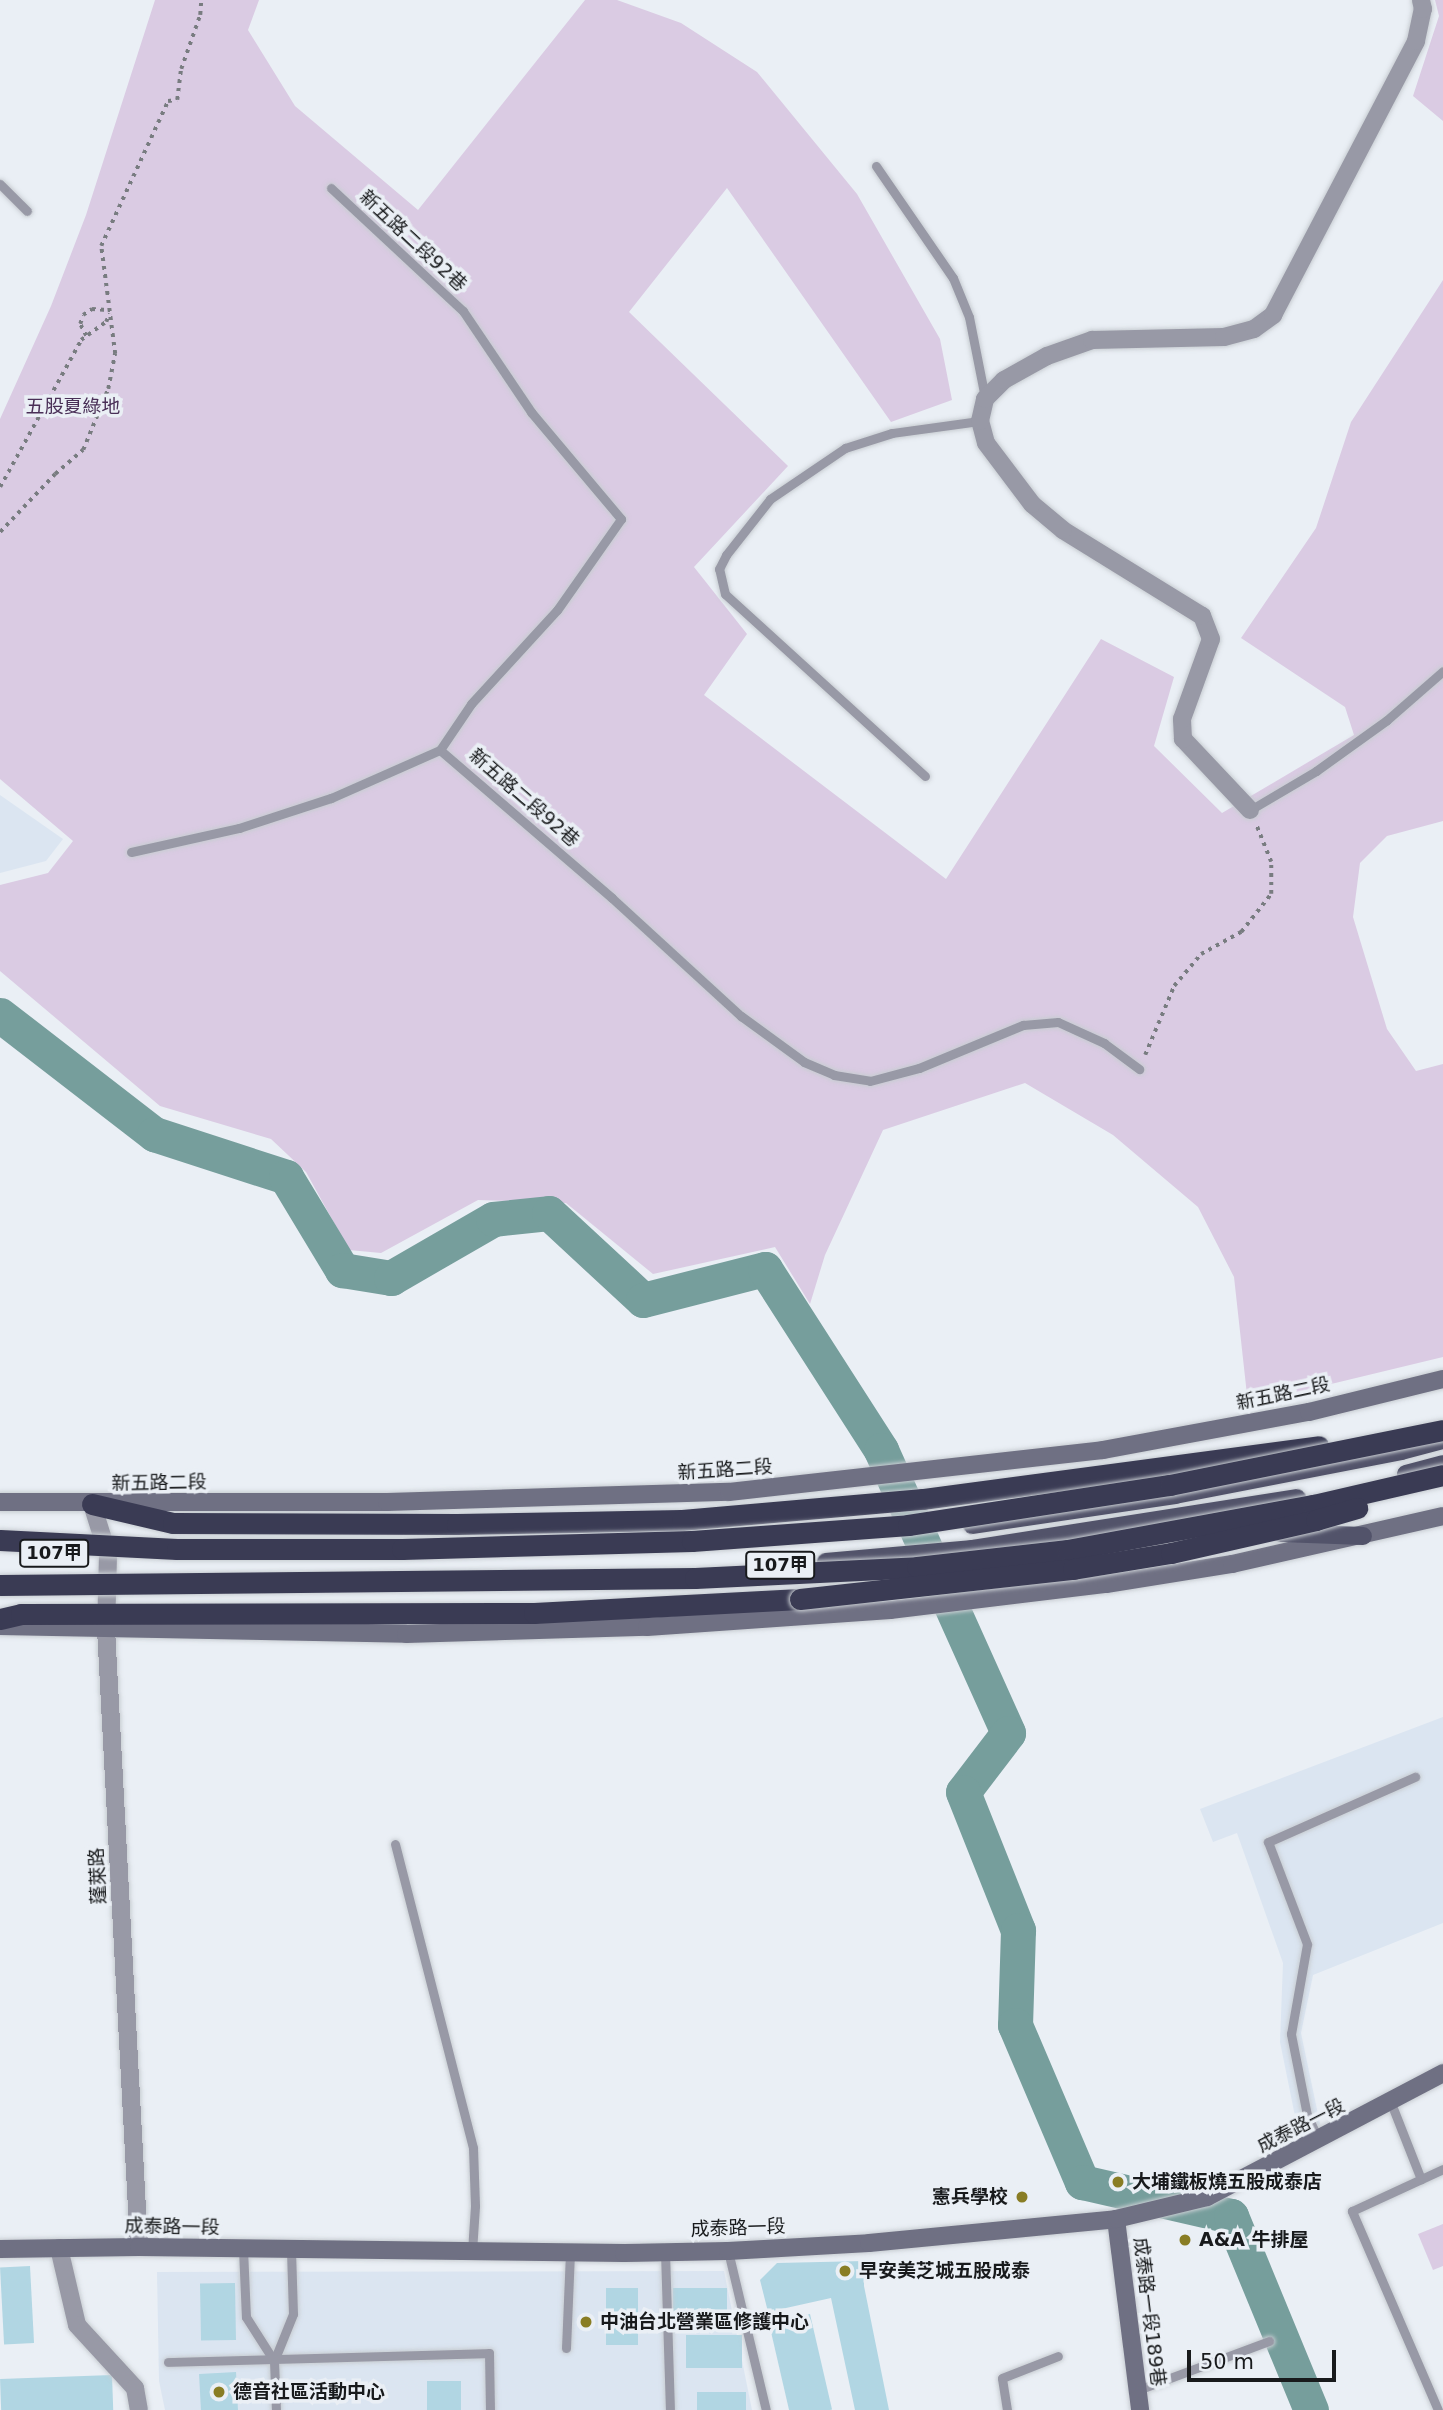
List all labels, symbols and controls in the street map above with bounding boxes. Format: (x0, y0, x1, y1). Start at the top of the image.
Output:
street label: 新五路二段92巷 (355, 186, 471, 296)
park label: 五股夏綠地 (26, 396, 120, 418)
street label: 新五路二段92巷 (464, 744, 584, 852)
street label: 新五路二段 (1234, 1373, 1332, 1415)
street label: 新五路二段 (677, 1455, 773, 1485)
street label: 新五路二段 (111, 1471, 207, 1495)
road number: 107甲 (19, 1538, 89, 1568)
road number: 107甲 (745, 1550, 815, 1580)
street label: 蓬萊路 (85, 1847, 111, 1905)
street label: 成泰路一段 (1254, 2094, 1348, 2158)
place label: 大埔鐵板燒五股成泰店 (1132, 2171, 1322, 2193)
marker: 大埔鐵板燒五股成泰店 (1110, 2174, 1126, 2190)
place label: 憲兵學校 (932, 2186, 1008, 2208)
marker: 憲兵學校 (1014, 2189, 1030, 2205)
street label: 成泰路一段 (124, 2215, 220, 2239)
street label: 成泰路一段 (690, 2215, 786, 2241)
place label: A&A 牛排屋 (1199, 2229, 1309, 2251)
marker: A&A 牛排屋 (1177, 2232, 1193, 2248)
street label: 成泰路一段189巷 (1129, 2236, 1169, 2388)
place label: 早安美芝城五股成泰 (859, 2260, 1030, 2282)
marker: 早安美芝城五股成泰 (837, 2263, 853, 2279)
place label: 中油台北營業區修護中心 (600, 2311, 809, 2333)
marker: 中油台北營業區修護中心 (578, 2314, 594, 2330)
scale bar (1191, 2336, 1340, 2380)
text: 50 m (1200, 2350, 1254, 2374)
place label: 德音社區活動中心 (233, 2381, 385, 2403)
marker: 德音社區活動中心 (211, 2384, 227, 2400)

